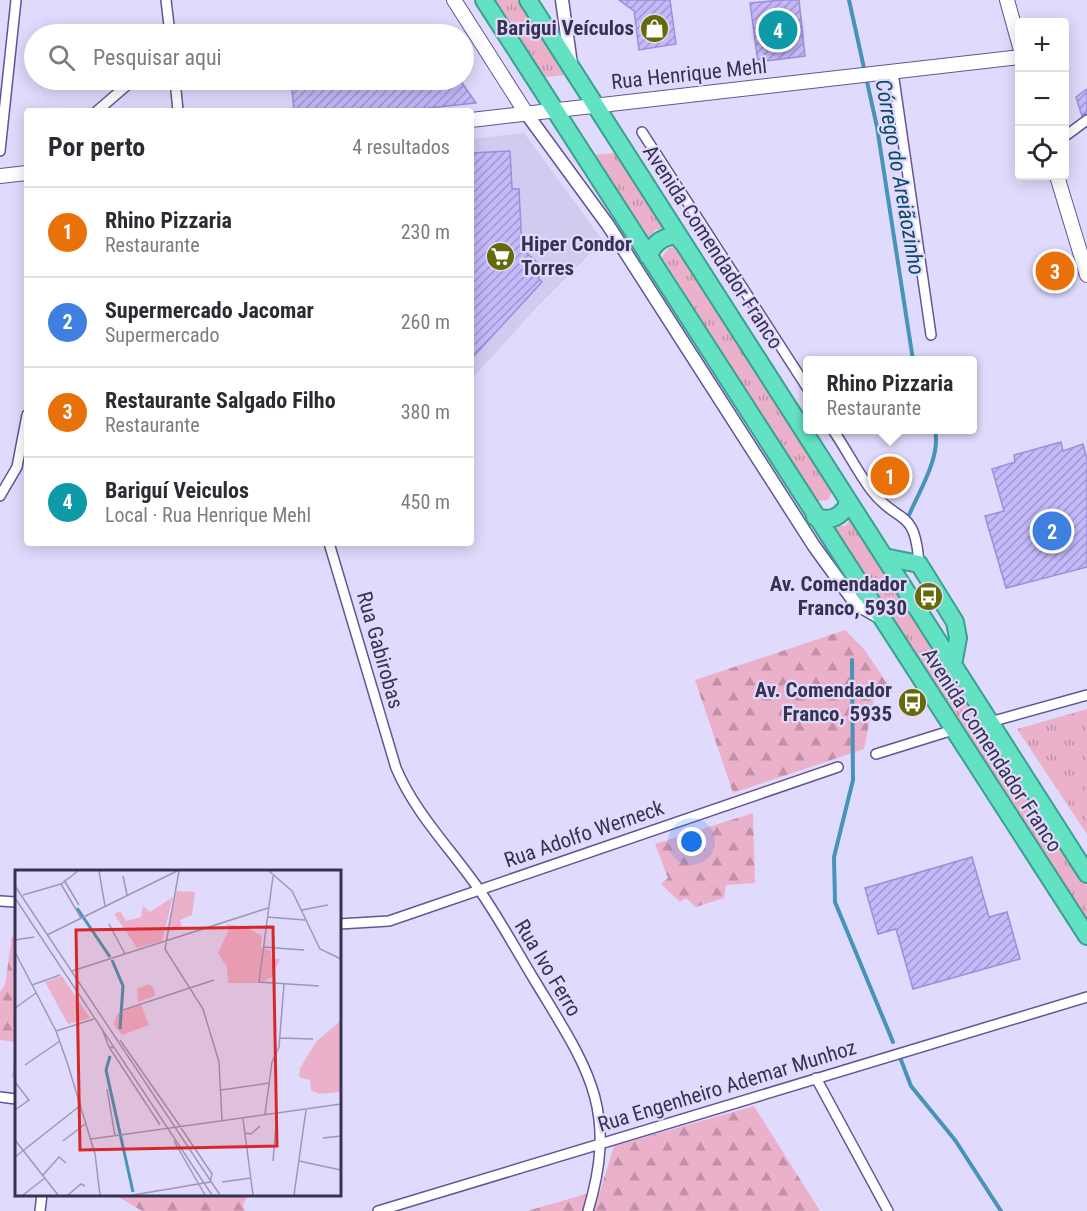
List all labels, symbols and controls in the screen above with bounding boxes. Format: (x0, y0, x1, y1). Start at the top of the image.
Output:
pin: 4 (758, 8, 798, 52)
shop icon: Barigui Veículos (639, 12, 671, 44)
place label: Barigui Veículos (497, 16, 634, 40)
map controls (1015, 18, 1069, 180)
button: + (1015, 18, 1069, 72)
search box (24, 24, 474, 90)
icon: search (45, 41, 78, 74)
text: Pesquisar aqui (93, 45, 222, 70)
street label: Rua Henrique Mehl (610, 54, 768, 94)
button: − (1015, 72, 1069, 126)
water label: Córrego do Areiãozinho (870, 77, 930, 277)
button: locate (1015, 126, 1069, 180)
text: Por perto (48, 132, 145, 162)
text: 4 resultados (352, 135, 450, 159)
street label: Avenida Comendador Franco (638, 141, 788, 353)
text: Rhino Pizzaria (105, 208, 232, 233)
text: 1 (62, 220, 73, 244)
text: 230 m (401, 220, 450, 244)
place label: Hiper Condor Torres (521, 232, 632, 280)
text: Restaurante (105, 233, 200, 257)
supermarket icon: Hiper Condor Torres (484, 240, 516, 272)
pin: 3 (1036, 248, 1074, 294)
text: Supermercado Jacomar (105, 298, 314, 323)
text: 2 (62, 310, 73, 334)
text: 260 m (401, 310, 450, 334)
text: Supermercado (105, 323, 220, 347)
popup (803, 356, 977, 434)
text: Rhino Pizzaria (827, 371, 953, 396)
text: Restaurante Salgado Filho (105, 388, 336, 413)
text: Restaurante (827, 396, 921, 420)
text: 3 (62, 400, 73, 424)
text: 380 m (401, 400, 450, 424)
text: Restaurante (105, 413, 200, 437)
pin: 1 (870, 454, 910, 498)
text: Bariguí Veiculos (105, 478, 249, 503)
text: 4 (62, 490, 73, 514)
text: 450 m (401, 490, 450, 514)
text: Local · Rua Henrique Mehl (105, 503, 311, 527)
pin: 2 (1032, 508, 1072, 554)
place label: Av. Comendador Franco, 5930 (770, 572, 907, 620)
bus stop icon: Av. Comendador Franco, 5930 (912, 580, 944, 612)
street label: Rua Gabirobas (352, 589, 408, 711)
street label: Avenida Comendador Franco (917, 644, 1067, 856)
place label: Av. Comendador Franco, 5935 (755, 678, 892, 726)
bus stop icon: Av. Comendador Franco, 5935 (897, 686, 929, 718)
street label: Rua Adolfo Werneck (501, 795, 667, 873)
your location (677, 827, 706, 856)
inset map (15, 870, 340, 1196)
street label: Rua Ivo Ferro (510, 915, 586, 1021)
street label: Rua Engenheiro Ademar Munhoz (595, 1035, 859, 1137)

